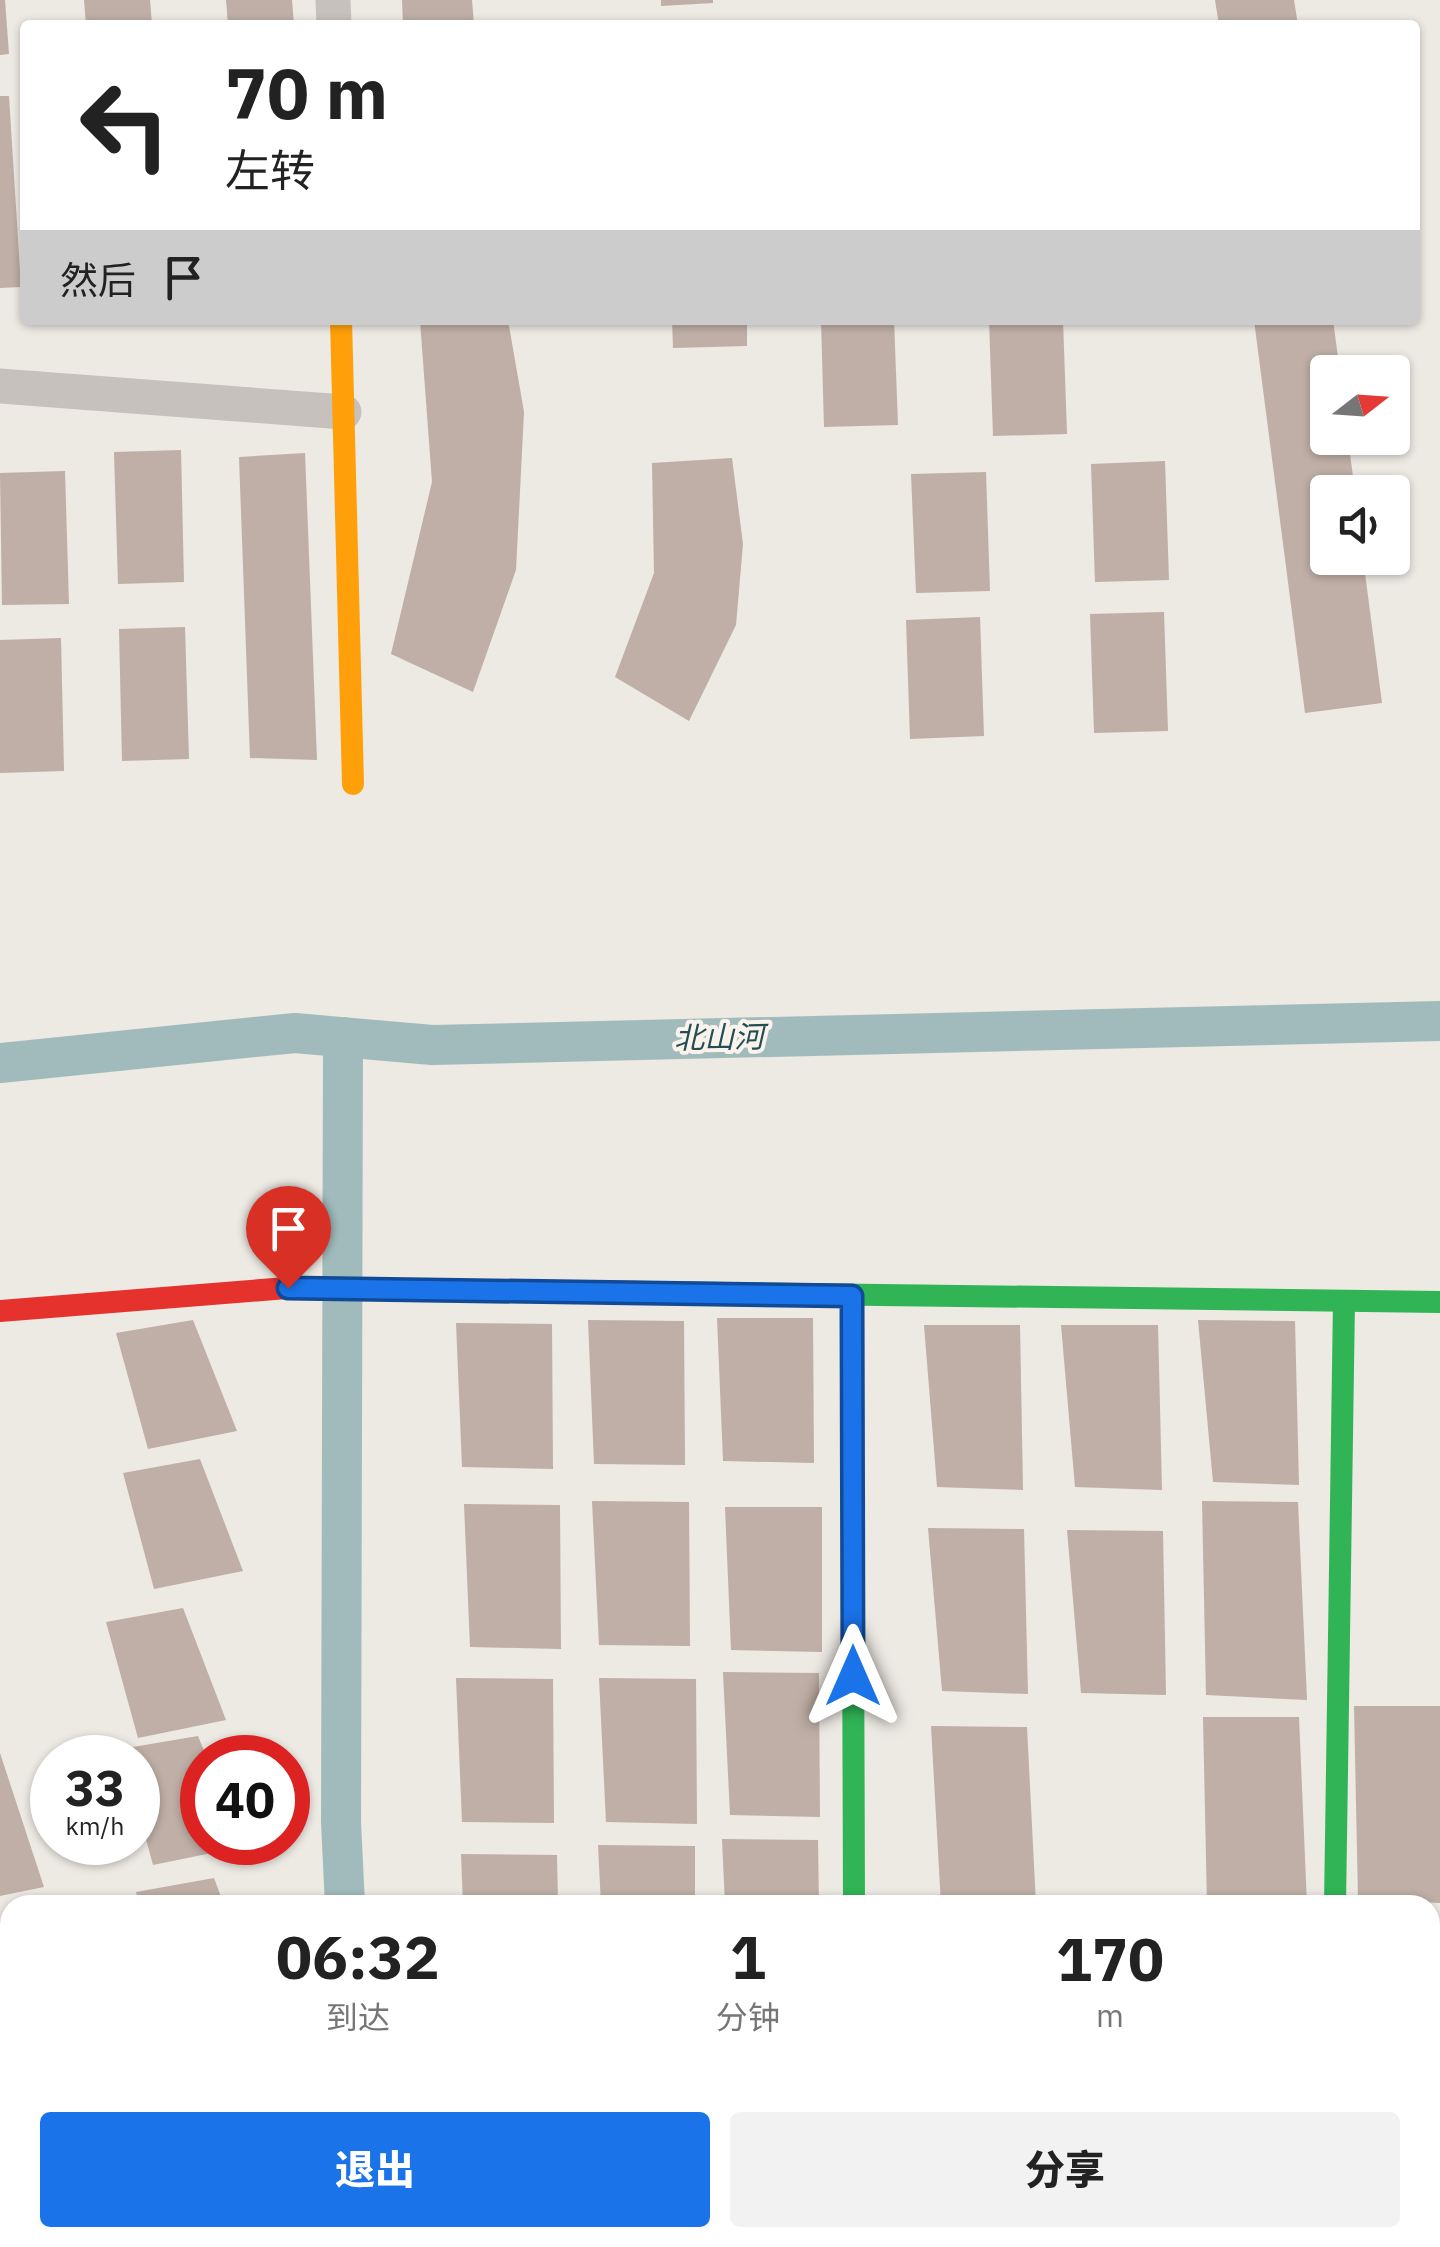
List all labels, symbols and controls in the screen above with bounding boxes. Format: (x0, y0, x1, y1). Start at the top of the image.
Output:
text: 70 m (225, 47, 388, 138)
icon: left (60, 60, 190, 190)
text: 左转 (225, 141, 315, 199)
icon: arrive (156, 250, 211, 305)
text: 然后 (60, 255, 136, 304)
north arrow (1310, 355, 1410, 455)
map controls (1310, 355, 1410, 575)
button: sound (1310, 475, 1410, 575)
water label: 北山河 (674, 1016, 769, 1057)
pin (246, 1186, 331, 1289)
icon: arrive (261, 1201, 316, 1256)
position arrow (801, 1624, 905, 1728)
speed limit sign: 40 (180, 1735, 310, 1865)
text: 33 (65, 1755, 125, 1820)
text: km/h (66, 1809, 124, 1842)
text: 06:32 (276, 1917, 440, 1996)
text: 1 (730, 1917, 766, 1996)
text: 170 (1056, 1919, 1164, 1998)
text: m (1096, 1994, 1124, 2036)
text: 到达 (326, 1996, 390, 2038)
text: 分钟 (716, 1996, 780, 2038)
button: 退出 (40, 2112, 710, 2227)
button: 分享 (730, 2112, 1400, 2227)

